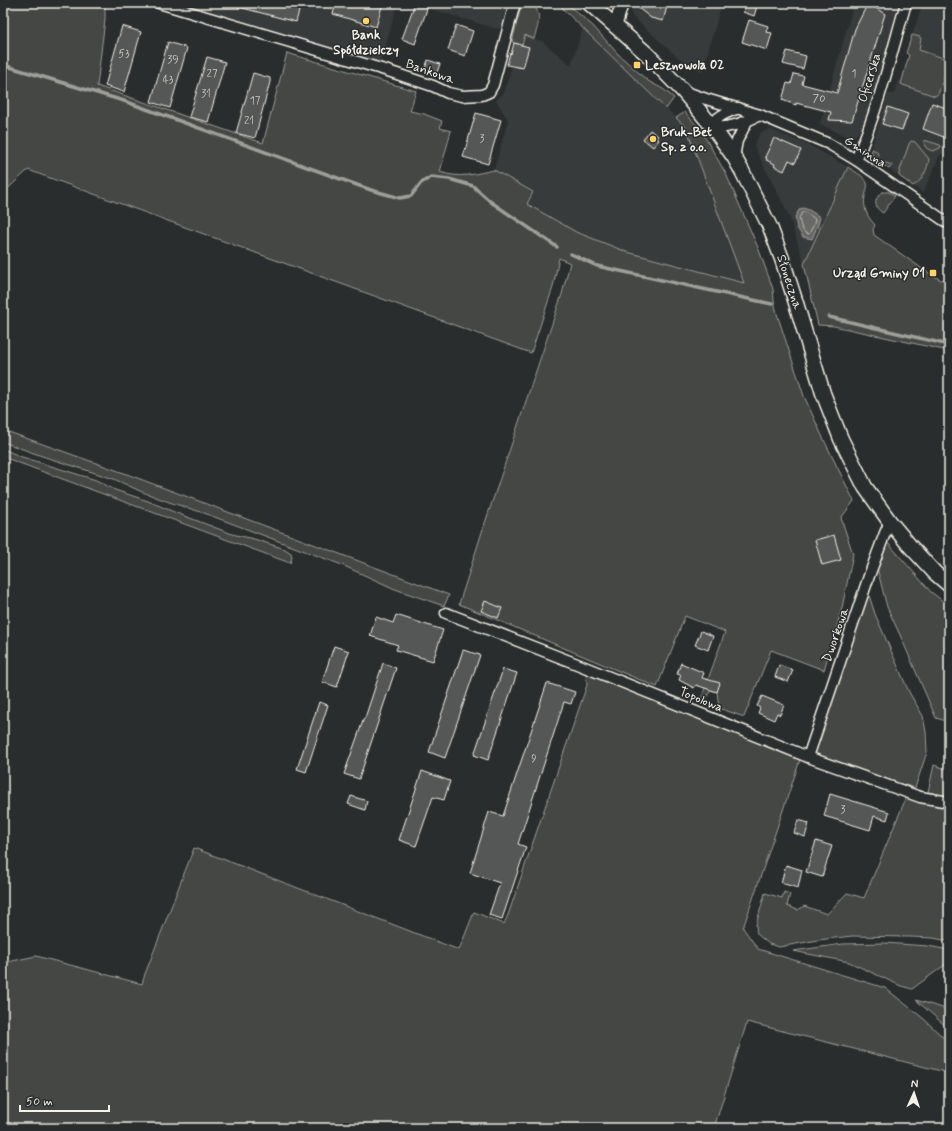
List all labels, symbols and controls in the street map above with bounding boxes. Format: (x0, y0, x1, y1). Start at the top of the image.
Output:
marker: Bank Spółdzielczy (361, 16, 371, 26)
place label: Bank Spółdzielczy (333, 27, 399, 59)
house number: 53 (118, 47, 130, 61)
street label: Oficerska (855, 51, 885, 105)
house number: 39 (167, 53, 179, 67)
street label: Bankowa (403, 56, 457, 88)
place label: Lesznowola 02 (645, 57, 724, 74)
marker: Lesznowola 02 (632, 60, 642, 70)
house number: 27 (207, 67, 218, 81)
house number: 1 (852, 67, 857, 81)
house number: 43 (162, 73, 174, 87)
house number: 31 (201, 87, 211, 101)
house number: 70 (813, 92, 825, 106)
house number: 17 (250, 94, 261, 108)
house number: 21 (244, 114, 254, 128)
place label: Bruk-Bet Sp. z o.o. (661, 124, 712, 156)
house number: 3 (480, 132, 485, 146)
street label: Gminna (841, 132, 889, 172)
marker: Bruk-Bet Sp. z o.o. (648, 134, 658, 144)
street label: Słoneczna (772, 252, 806, 312)
place label: Urząd Gminy 01 (833, 265, 925, 282)
marker: Urząd Gminy 01 (928, 268, 938, 278)
street label: Dworkowa (819, 605, 853, 665)
street label: Topolowa (676, 683, 726, 717)
house number: 9 (531, 752, 537, 766)
house number: 3 (841, 803, 846, 817)
north arrow (894, 1073, 934, 1113)
text: N (910, 1077, 918, 1091)
scale bar (20, 1087, 109, 1113)
text: 50 m (26, 1094, 53, 1110)

